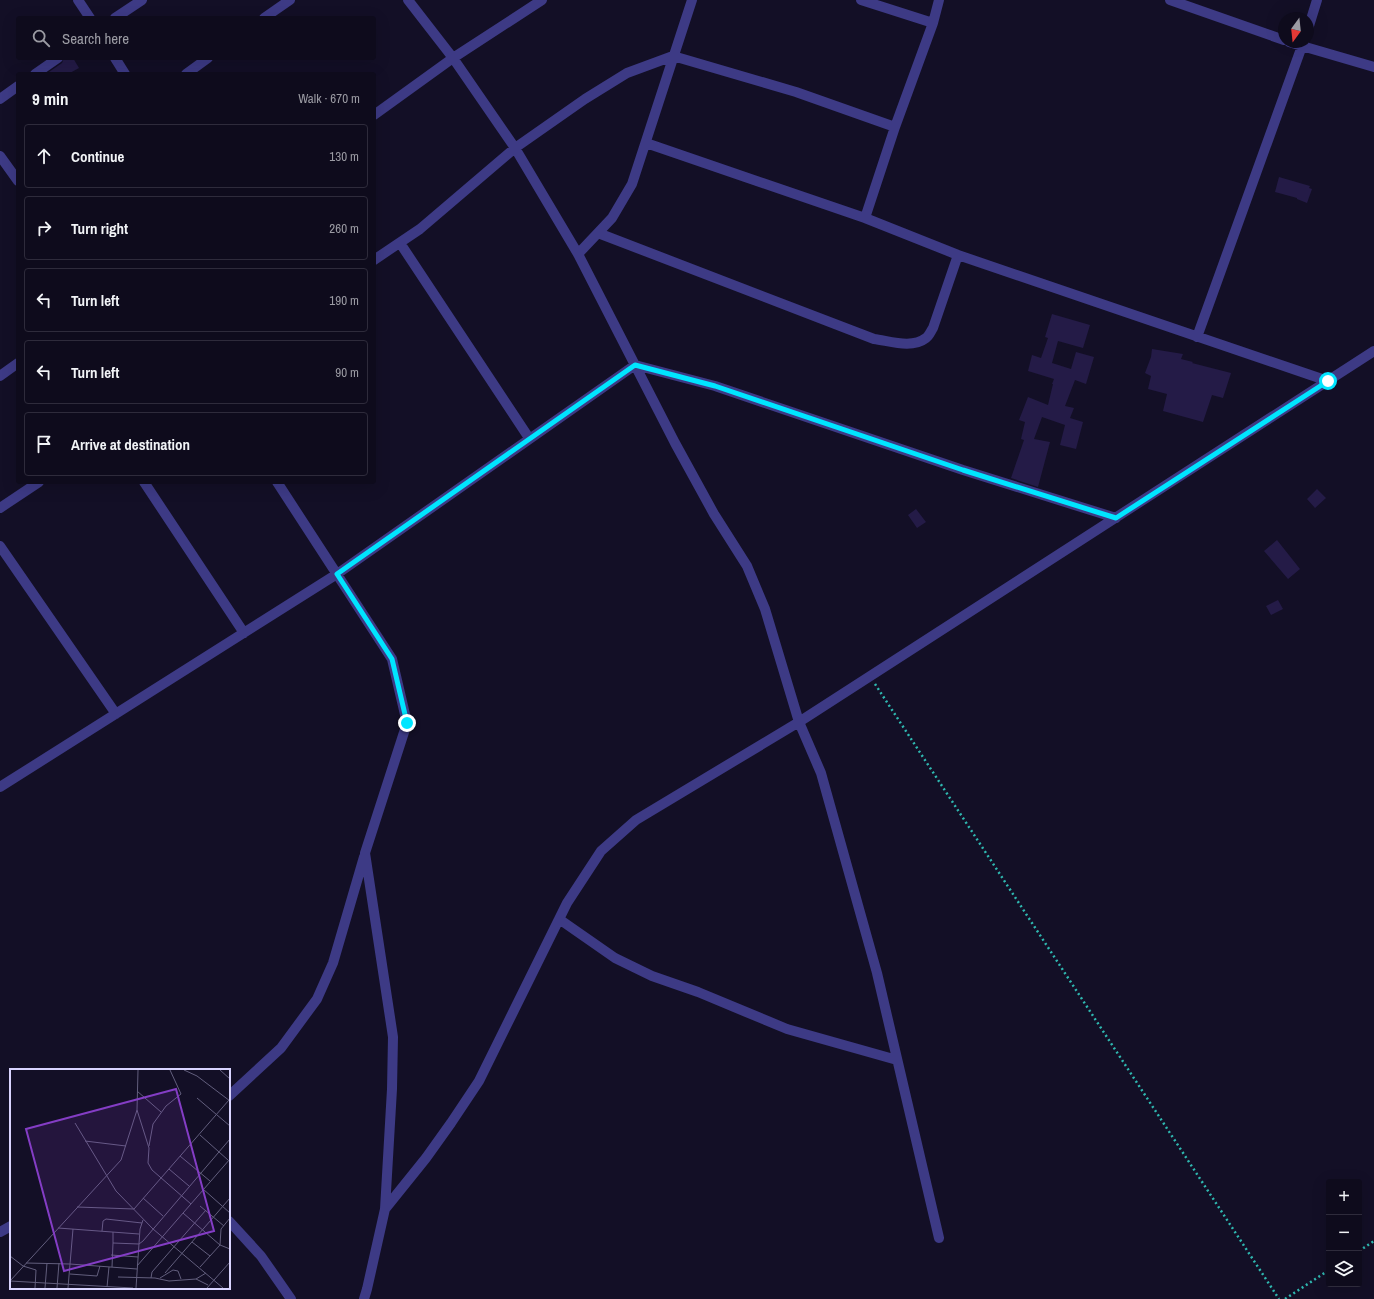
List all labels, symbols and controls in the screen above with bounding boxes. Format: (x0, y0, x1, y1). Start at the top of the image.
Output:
north arrow (1278, 12, 1314, 48)
search box (16, 16, 376, 60)
icon: search (30, 27, 52, 49)
text: Search here (62, 28, 129, 49)
text: 9 min (32, 87, 68, 110)
text: Walk · 670 m (298, 90, 360, 107)
icon: ahead (33, 145, 55, 167)
text: Continue (71, 146, 124, 167)
text: 130 m (329, 148, 359, 165)
icon: right (33, 217, 55, 239)
text: Turn right (71, 218, 128, 239)
text: 260 m (329, 220, 359, 237)
icon: left (33, 289, 55, 311)
text: Turn left (71, 290, 119, 311)
text: 190 m (329, 292, 359, 309)
icon: left (33, 361, 55, 383)
text: Turn left (71, 362, 119, 383)
text: 90 m (335, 364, 359, 381)
route start (1319, 372, 1337, 390)
icon: arrive (33, 433, 55, 455)
text: Arrive at destination (71, 434, 190, 455)
route end (398, 714, 416, 732)
inset map (10, 1069, 230, 1289)
map controls (1326, 1179, 1362, 1287)
button: + (1326, 1179, 1362, 1215)
button: − (1326, 1215, 1362, 1251)
button: layers (1326, 1251, 1362, 1287)

